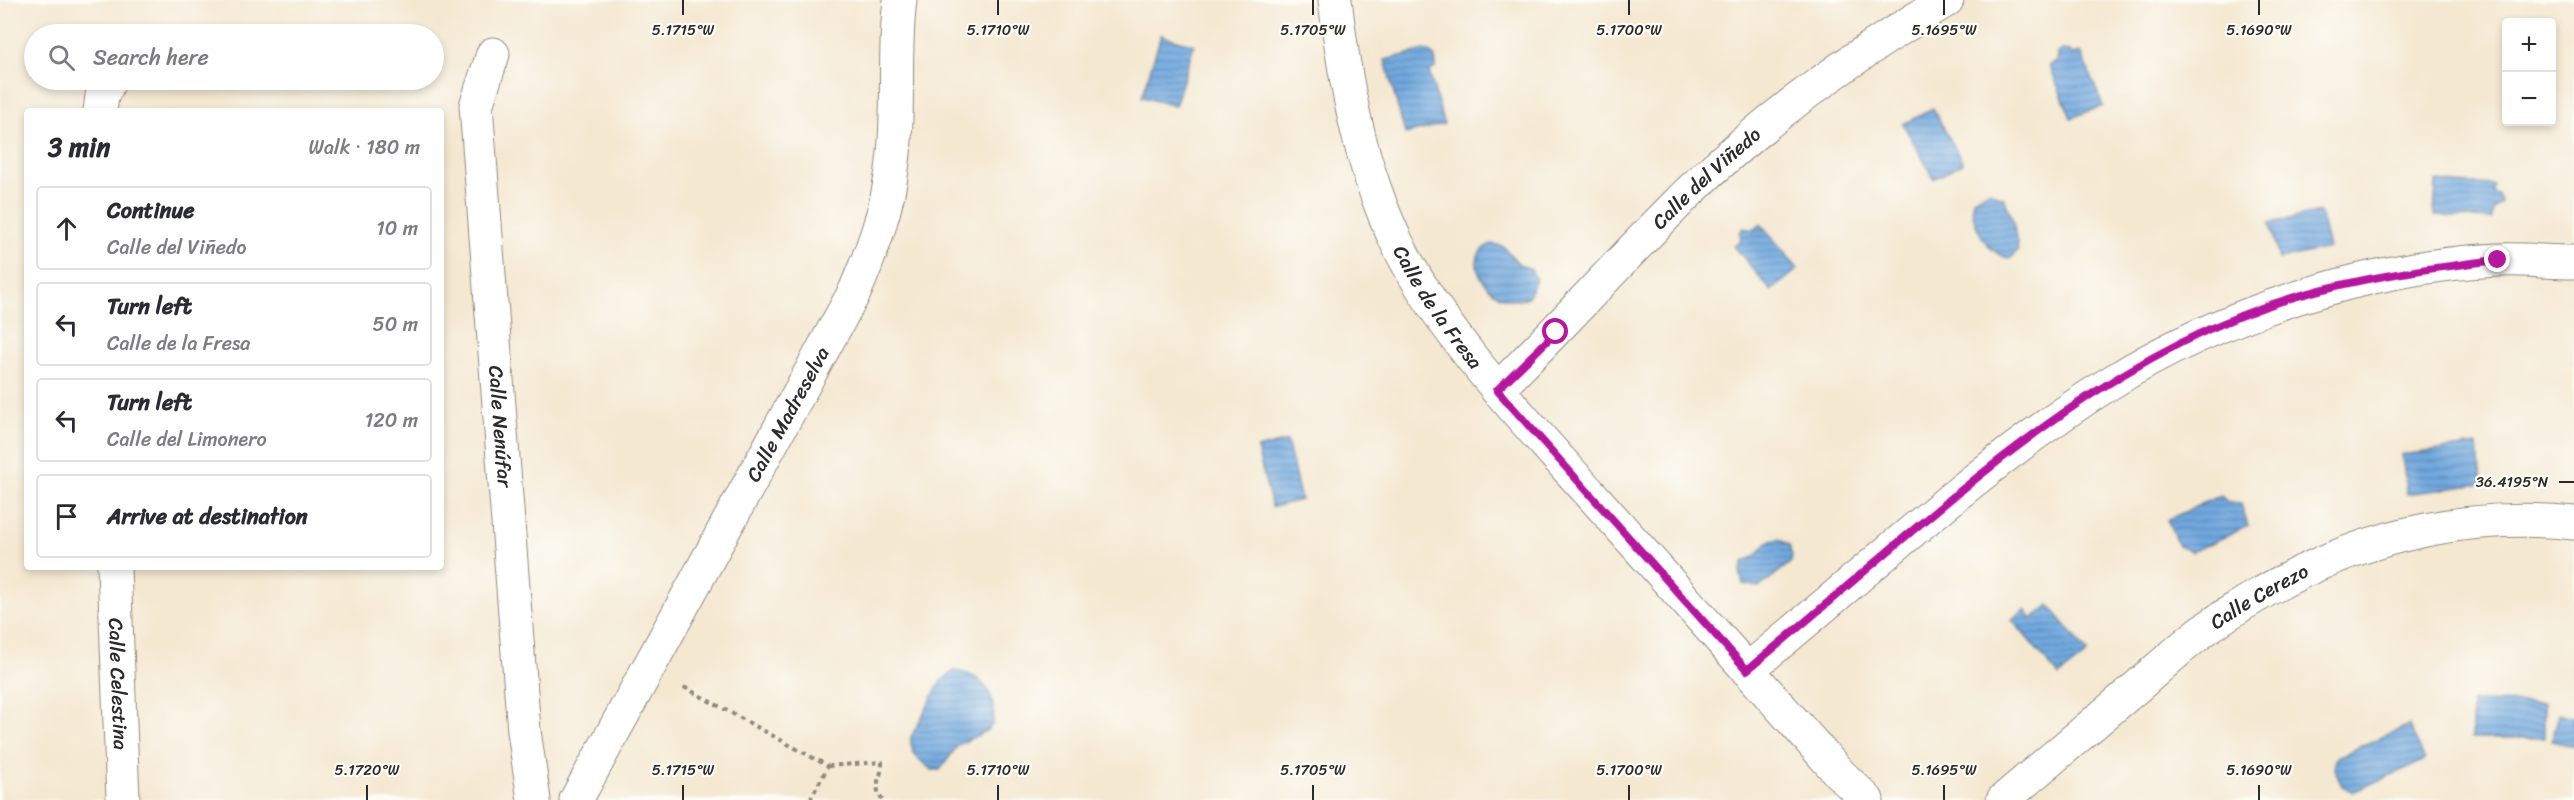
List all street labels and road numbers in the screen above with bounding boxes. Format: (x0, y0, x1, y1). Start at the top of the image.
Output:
street label: Calle del Viñedo (1643, 117, 1769, 238)
street label: Calle de la Fresa (1383, 239, 1492, 377)
street label: Calle Madreselva (736, 340, 839, 488)
street label: Calle Nenúfar (478, 364, 523, 490)
street label: Calle Cerezo (2202, 554, 2314, 639)
street label: Calle Celestina (98, 617, 139, 751)

